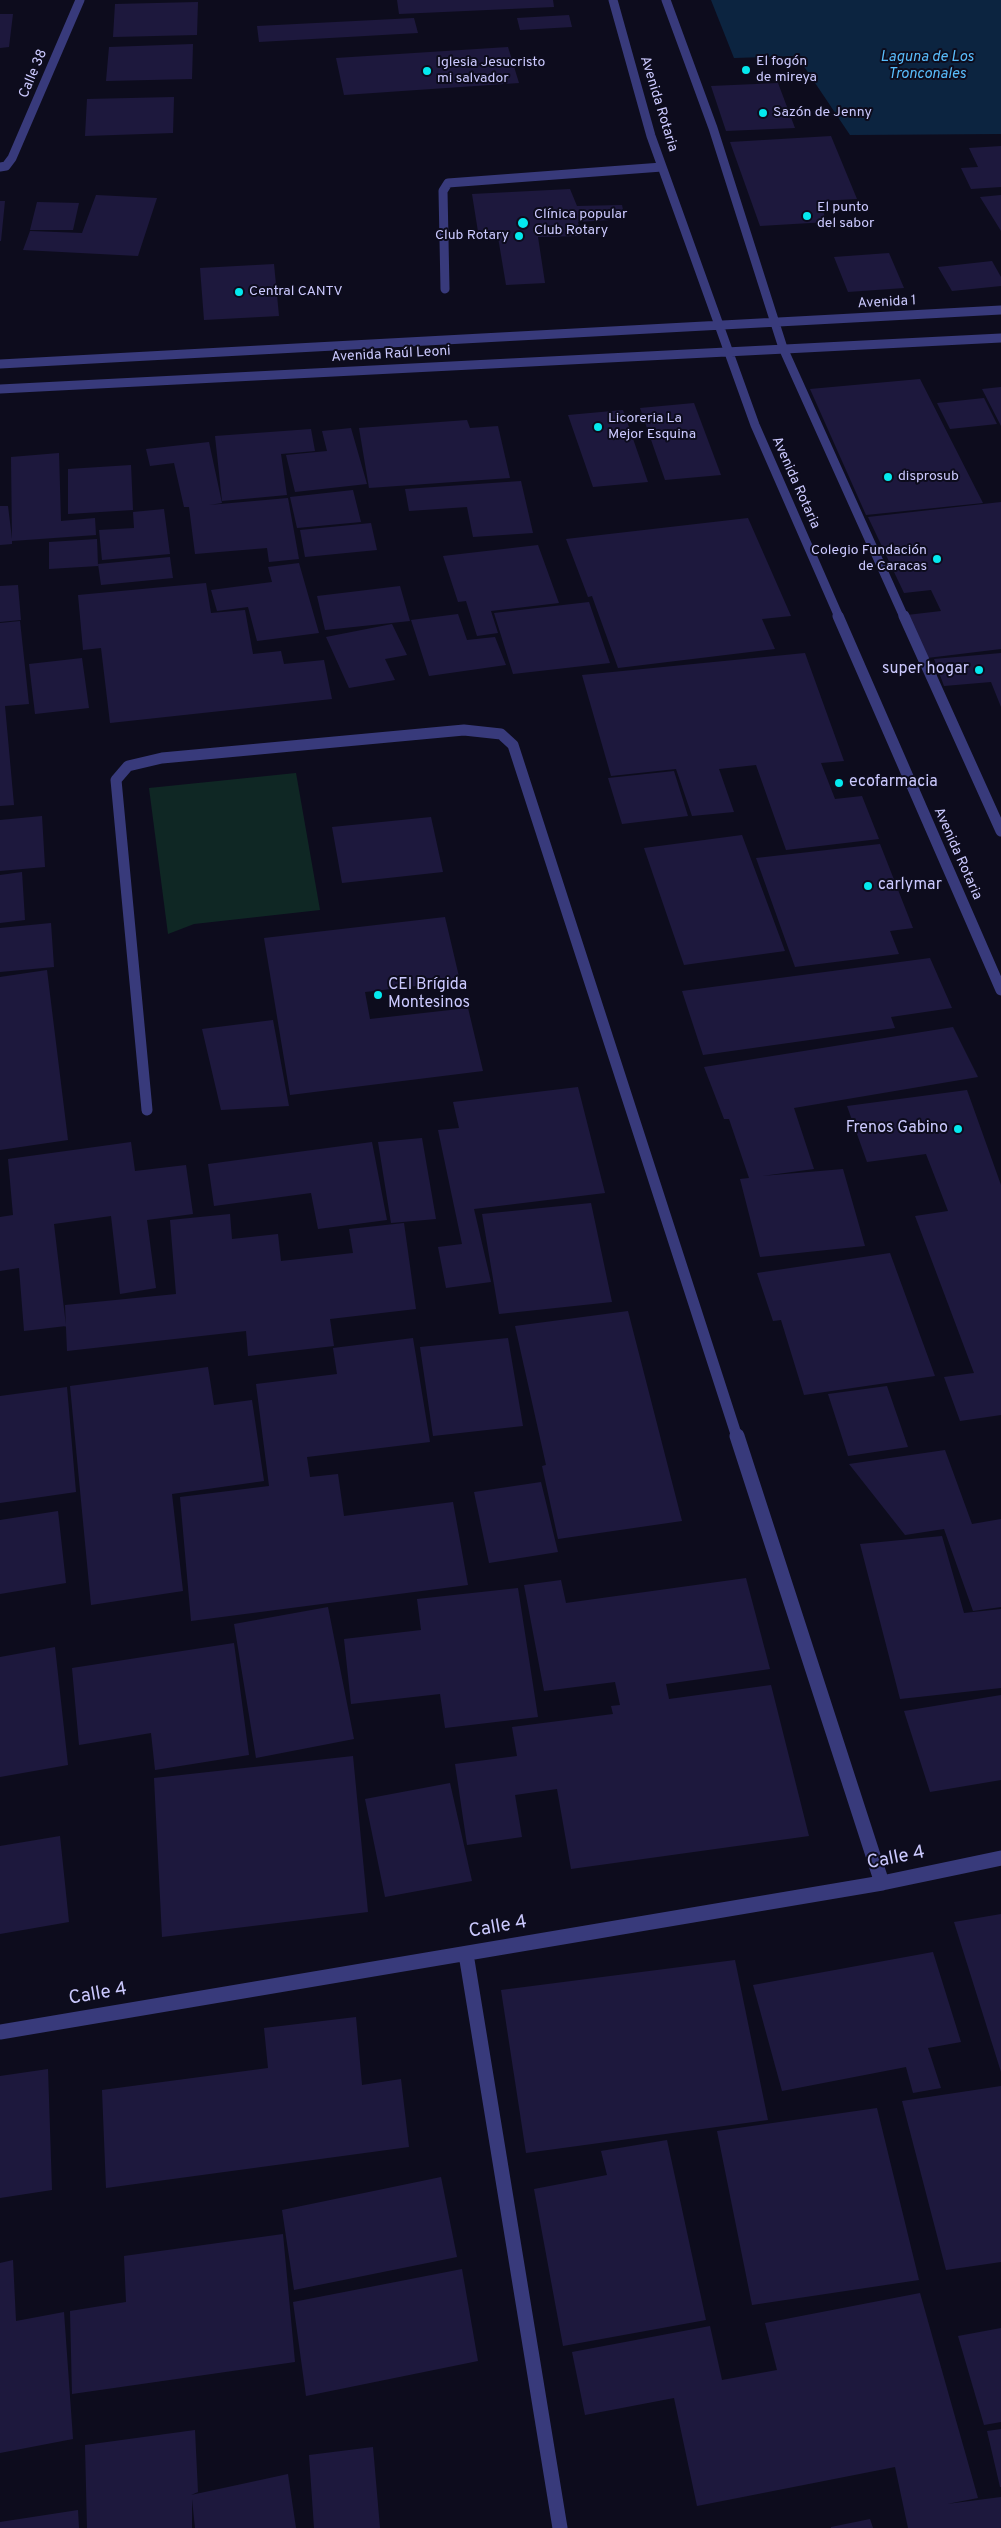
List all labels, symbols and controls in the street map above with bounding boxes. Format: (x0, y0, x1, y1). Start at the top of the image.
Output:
street label: Calle 38 (16, 47, 52, 101)
water label: Laguna de Los Tronconales (880, 49, 974, 84)
street label: Avenida Rotaria (635, 54, 681, 154)
place label: El fogón de mireya (756, 54, 817, 86)
place label: Iglesia Jesucristo mi salvador (437, 55, 545, 88)
marker: El fogón de mireya (740, 64, 752, 76)
marker: Iglesia Jesucristo mi salvador (421, 65, 433, 77)
place label: Sazón de Jenny (773, 105, 872, 121)
marker: Sazón de Jenny (757, 107, 769, 119)
place label: El punto del sabor (817, 200, 874, 232)
place label: Clínica popular Club Rotary (534, 207, 628, 240)
marker: El punto del sabor (801, 210, 813, 222)
marker: Clínica popular Club Rotary (516, 216, 530, 230)
place label: Club Rotary (435, 228, 509, 244)
marker: Club Rotary (513, 230, 525, 242)
place label: Central CANTV (249, 284, 343, 300)
marker: Central CANTV (233, 286, 245, 298)
street label: Avenida 1 (857, 293, 917, 313)
street label: Avenida Raúl Leoni (331, 343, 451, 367)
place label: Licoreria La Mejor Esquina (608, 411, 696, 444)
marker: Licoreria La Mejor Esquina (592, 421, 604, 433)
street label: Avenida Rotaria (767, 434, 823, 532)
place label: disprosub (898, 469, 959, 485)
marker: disprosub (882, 471, 894, 483)
place label: Colegio Fundación de Caracas (811, 543, 927, 576)
marker: Colegio Fundación de Caracas (931, 553, 943, 565)
place label: super hogar (882, 660, 969, 680)
marker: super hogar (973, 664, 985, 676)
place label: ecofarmacia (849, 773, 938, 793)
marker: ecofarmacia (833, 777, 845, 789)
street label: Avenida Rotaria (929, 805, 985, 903)
place label: carlymar (878, 876, 942, 896)
marker: carlymar (862, 880, 874, 892)
place label: CEI Brígida Montesinos (388, 976, 470, 1014)
marker: CEI Brígida Montesinos (372, 989, 384, 1001)
place label: Frenos Gabino (846, 1119, 948, 1139)
marker: Frenos Gabino (952, 1123, 964, 1135)
street label: Calle 4 (865, 1842, 927, 1876)
street label: Calle 4 (467, 1912, 529, 1944)
street label: Calle 4 (67, 1979, 129, 2011)

